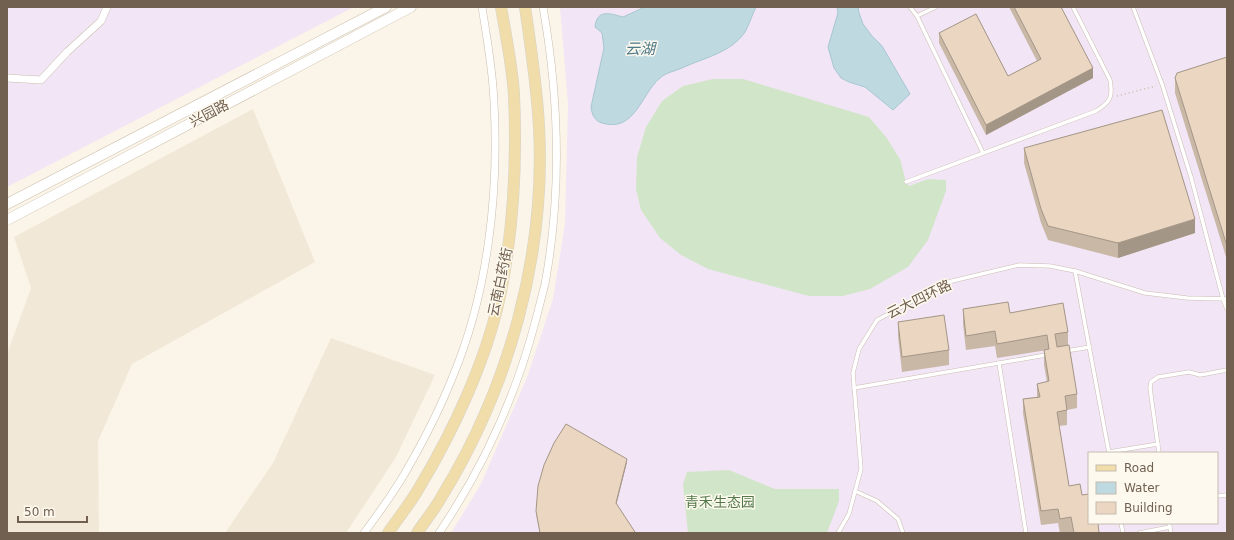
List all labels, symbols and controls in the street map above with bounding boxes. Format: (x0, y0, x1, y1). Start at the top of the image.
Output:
water label: 云湖 (625, 40, 657, 58)
street label: 兴园路 (187, 96, 231, 130)
street label: 云南白药街 (485, 246, 515, 318)
street label: 云大四环路 (884, 276, 954, 322)
legend (1088, 452, 1218, 524)
text: Road (1124, 461, 1154, 475)
text: Water (1124, 481, 1160, 495)
park label: 青禾生态园 (685, 494, 755, 510)
scale bar (18, 498, 87, 524)
text: Building (1124, 501, 1173, 515)
text: 50 m (24, 505, 55, 519)

